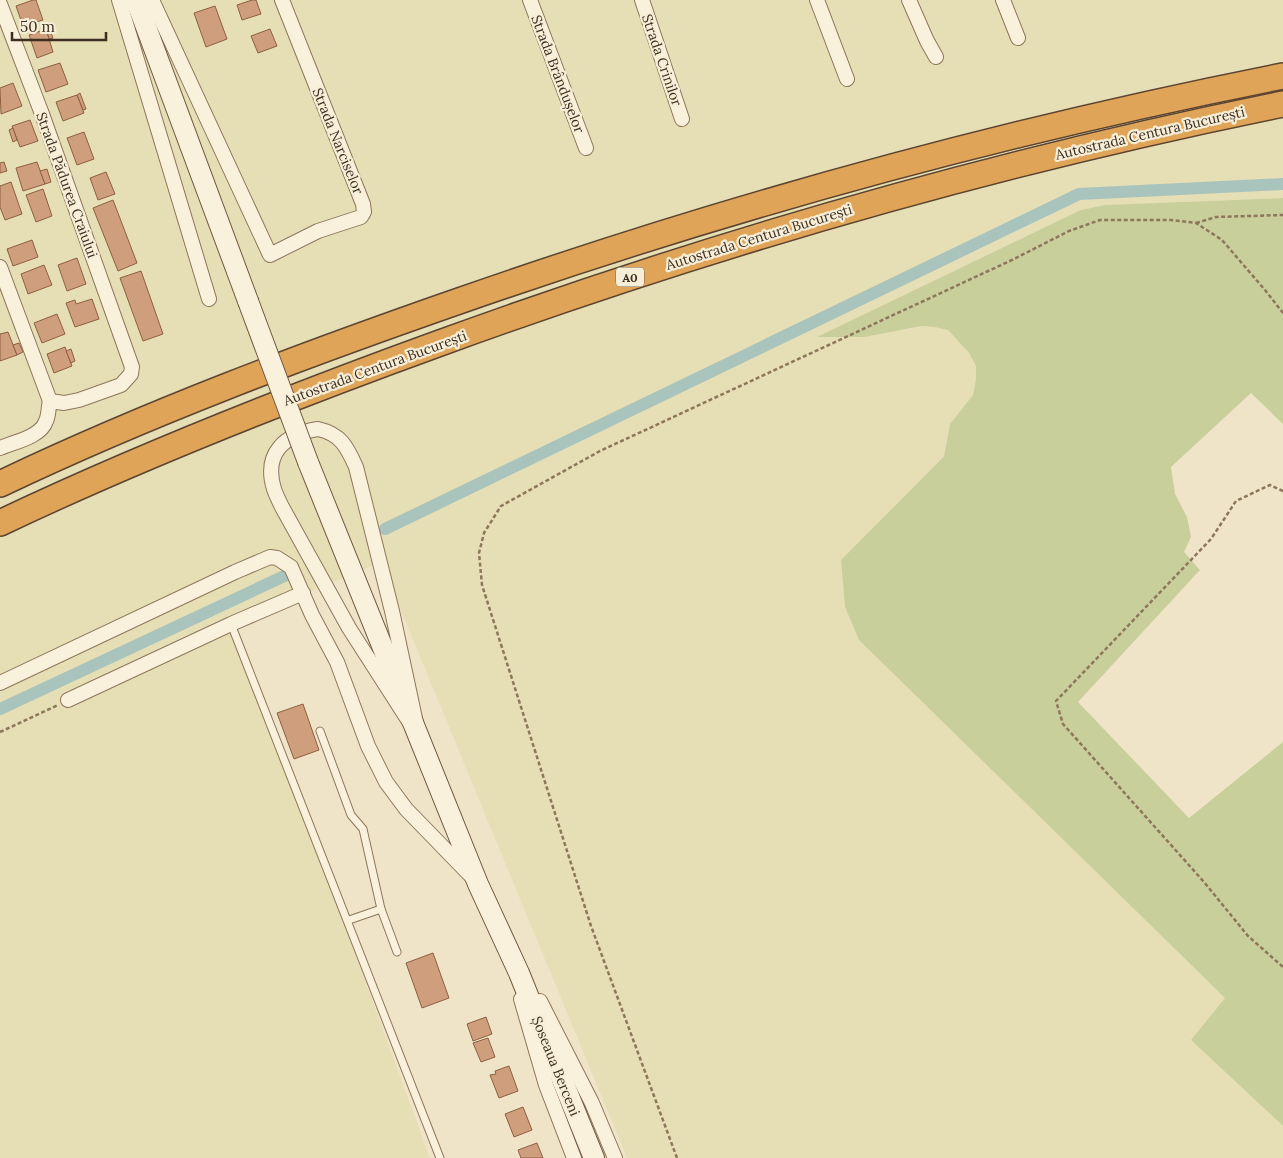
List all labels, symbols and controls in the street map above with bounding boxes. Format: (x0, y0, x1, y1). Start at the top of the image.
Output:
scale bar (12, 10, 106, 42)
street label: Strada Brândușelor (527, 12, 589, 136)
street label: Strada Crinilor (638, 12, 686, 108)
text: 50 m (20, 17, 55, 36)
street label: Strada Narciselor (308, 85, 368, 197)
street label: Autostrada Centura București (1053, 102, 1246, 164)
street label: Strada Pădurea Craiului (32, 110, 102, 260)
street label: Autostrada Centura București (663, 200, 854, 274)
road number: A0 (616, 268, 644, 286)
street label: Autostrada Centura București (280, 326, 469, 410)
street label: Șoseaua Berceni (528, 1013, 584, 1119)

